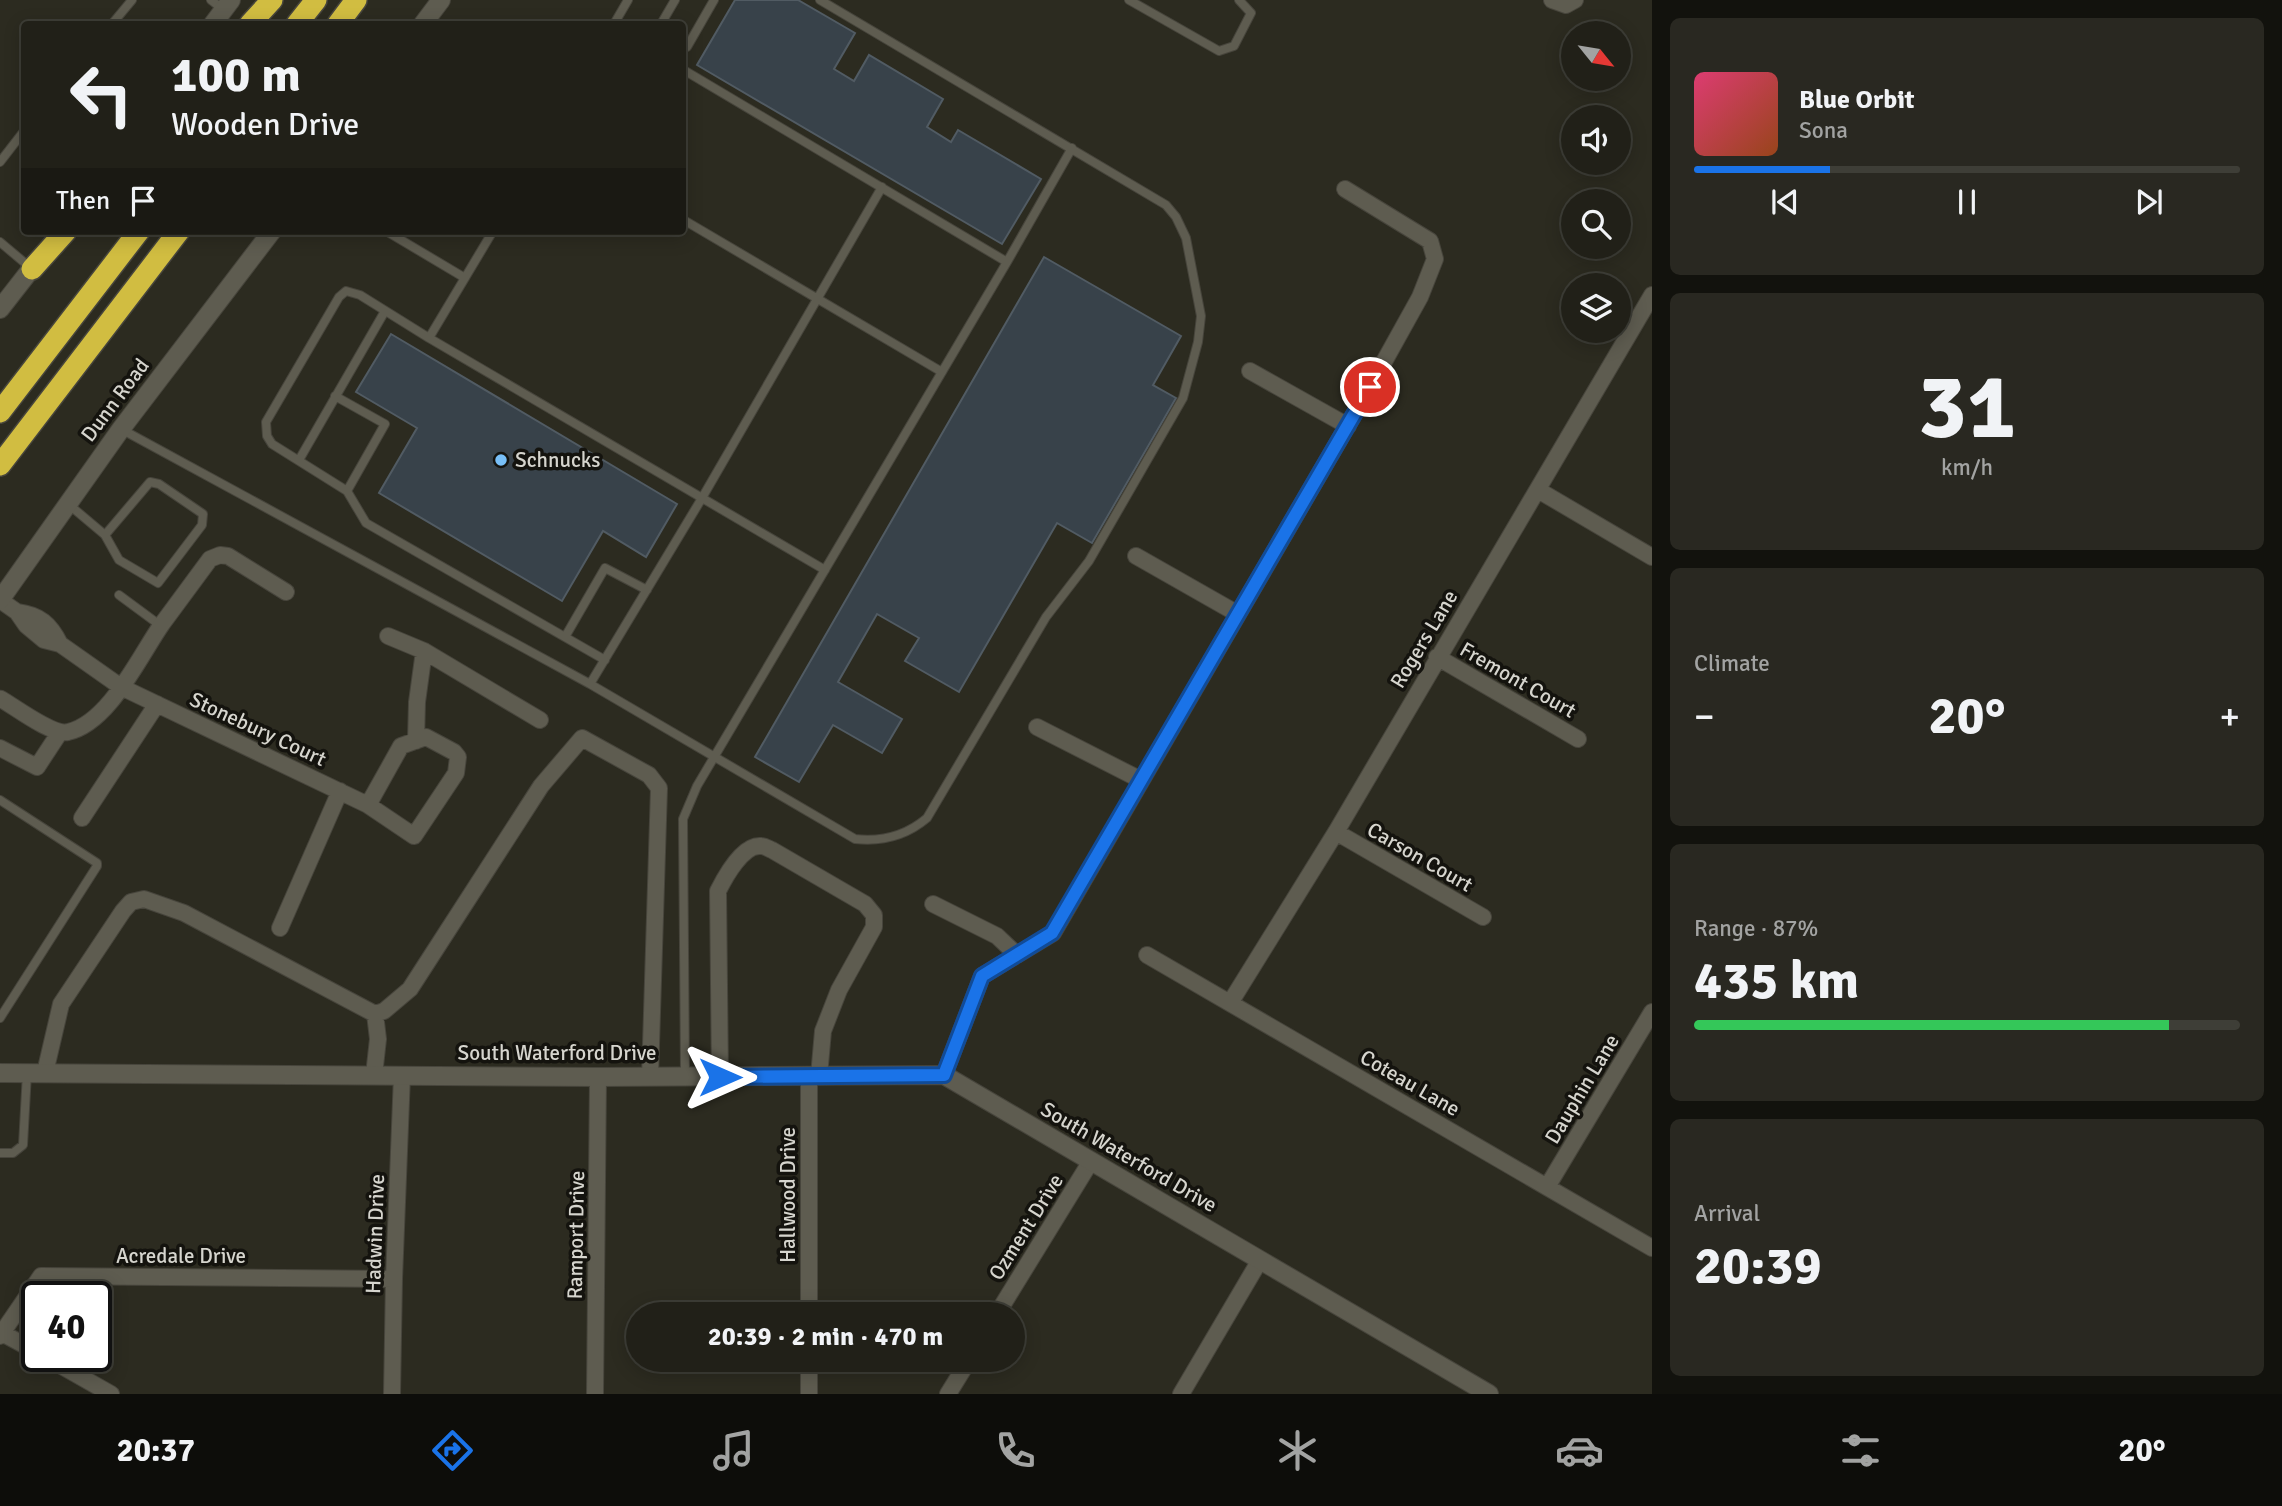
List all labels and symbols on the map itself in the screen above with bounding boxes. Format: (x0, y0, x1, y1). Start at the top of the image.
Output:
north arrow (1561, 21, 1631, 91)
street label: Dunn Road (75, 353, 155, 447)
pin (1340, 357, 1400, 417)
place label: Schnucks (515, 447, 601, 473)
marker: Schnucks (493, 452, 509, 468)
street label: Rogers Lane (1385, 585, 1463, 693)
street label: Fremont Court (1455, 636, 1581, 724)
street label: Stonebury Court (186, 686, 330, 772)
street label: Carson Court (1363, 816, 1477, 898)
street label: Dauphin Lane (1539, 1029, 1625, 1149)
street label: South Waterford Drive (457, 1040, 657, 1066)
position arrow (683, 1040, 757, 1114)
street label: Coteau Lane (1355, 1044, 1465, 1122)
street label: South Waterford Drive (1036, 1096, 1222, 1218)
street label: Hallwood Drive (775, 1127, 801, 1263)
street label: Ozment Drive (983, 1169, 1069, 1285)
street label: Ramport Drive (562, 1170, 590, 1300)
street label: Hadwin Drive (360, 1174, 390, 1294)
street label: Acredale Drive (116, 1243, 246, 1269)
speed limit sign: 40 (21, 1281, 112, 1372)

